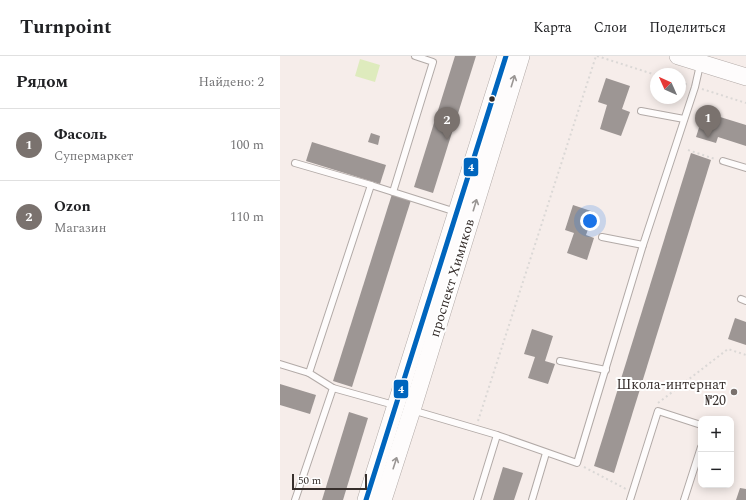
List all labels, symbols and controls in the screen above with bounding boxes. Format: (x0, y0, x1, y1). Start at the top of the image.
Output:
text: Turnpoint (20, 13, 112, 42)
text: Карта (533, 17, 572, 38)
text: Слои (594, 17, 627, 38)
text: Поделиться (649, 17, 726, 38)
north arrow (650, 68, 686, 104)
text: Рядом (16, 69, 68, 95)
text: Найдено: 2 (198, 72, 264, 92)
one-way arrow (510, 75, 517, 88)
unlabelled marker (487, 94, 497, 104)
pin: 1 (695, 105, 721, 138)
pin: 2 (434, 107, 460, 140)
text: Фасоль (54, 123, 107, 146)
text: 1 (25, 135, 33, 155)
text: 100 m (230, 135, 264, 155)
text: Супермаркет (54, 146, 134, 166)
line badge: 4 (463, 157, 479, 177)
text: 4 (468, 159, 475, 176)
text: Ozon (54, 195, 91, 218)
one-way arrow (472, 199, 479, 212)
text: 2 (25, 207, 33, 227)
text: 110 m (230, 207, 264, 227)
your location (580, 211, 600, 231)
street label: проспект Химиков (424, 216, 480, 340)
text: Магазин (54, 218, 106, 238)
place label: Школа-интернат №20 (616, 374, 726, 411)
line badge: 4 (393, 379, 409, 399)
text: 4 (398, 381, 405, 398)
marker: Школа-интернат №20 (729, 387, 739, 397)
map controls (698, 416, 734, 488)
button: + (698, 416, 734, 452)
button: − (698, 452, 734, 488)
one-way arrow (391, 457, 399, 469)
scale bar (292, 472, 367, 491)
text: 50 m (298, 472, 321, 489)

